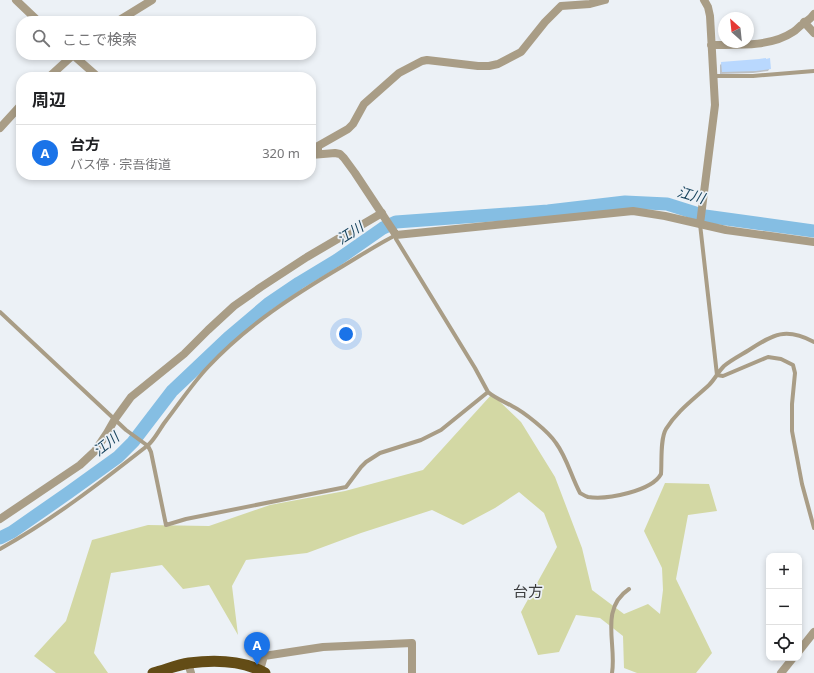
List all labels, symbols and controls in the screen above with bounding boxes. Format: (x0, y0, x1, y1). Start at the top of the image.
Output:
north arrow (718, 12, 754, 48)
search box (16, 16, 316, 60)
icon: search (30, 27, 52, 49)
text: ここで検索 (62, 29, 137, 49)
text: 周辺 (32, 88, 66, 111)
text: 台方 (70, 134, 100, 154)
text: A (41, 144, 50, 162)
text: 320 m (262, 144, 300, 162)
text: バス停 · 宗吾街道 (70, 155, 171, 173)
water label: 江川 (675, 182, 709, 208)
water label: 江川 (333, 216, 368, 248)
your location (336, 324, 356, 344)
water label: 江川 (89, 426, 124, 460)
map controls (766, 553, 802, 661)
button: + (766, 553, 802, 589)
district label: 台方 (513, 581, 543, 601)
button: − (766, 589, 802, 625)
button: locate (766, 625, 802, 661)
pin: A (244, 632, 270, 665)

